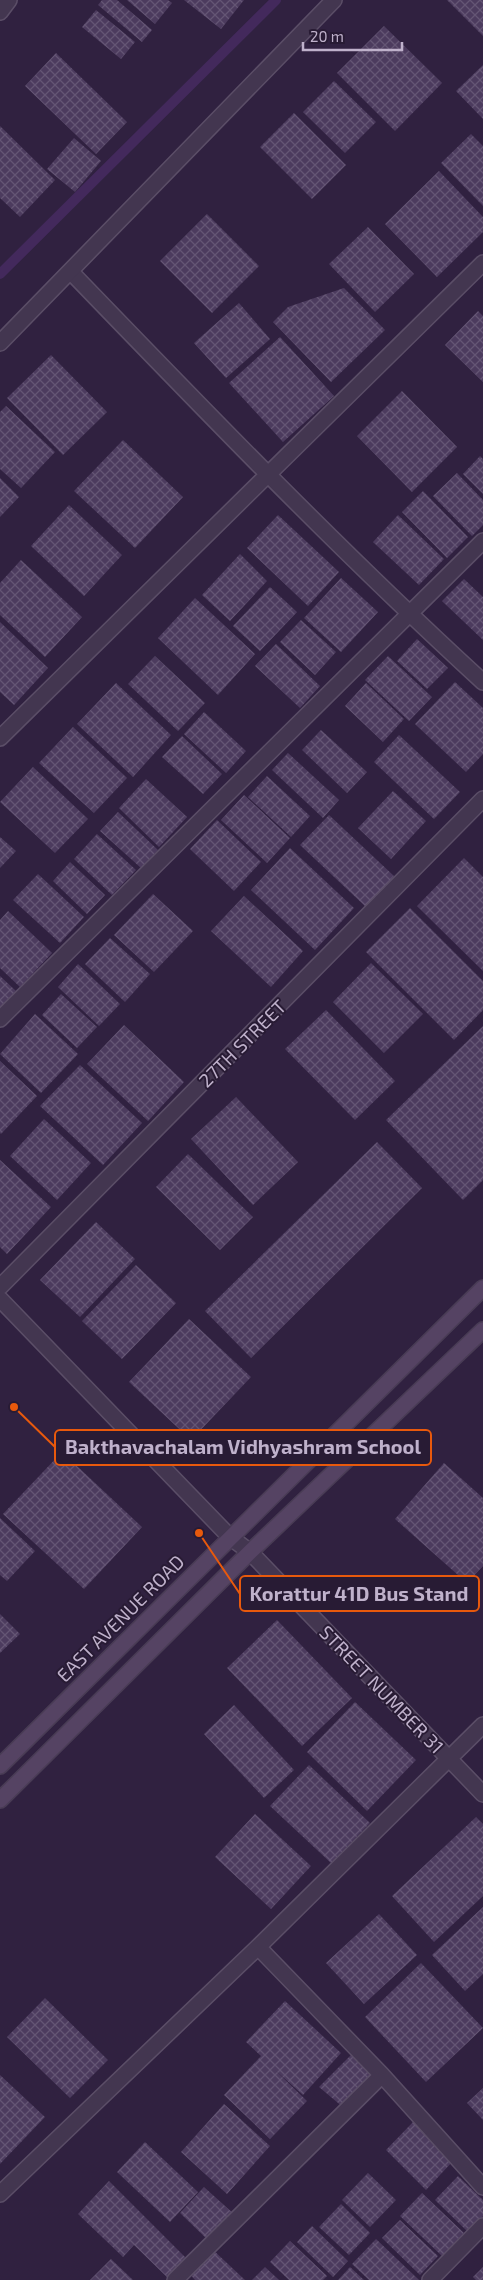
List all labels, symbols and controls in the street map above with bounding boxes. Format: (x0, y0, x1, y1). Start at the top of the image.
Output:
scale bar (303, 20, 402, 52)
text: 20 m (310, 27, 344, 45)
street label: 27TH STREET (194, 995, 290, 1091)
callout: Bakthavachalam Vidhyashram School (55, 1430, 431, 1465)
text: Bakthavachalam Vidhyashram School (65, 1434, 421, 1459)
street label: EAST AVENUE ROAD (52, 1550, 188, 1686)
callout: Korattur 41D Bus Stand (240, 1576, 479, 1611)
text: Korattur 41D Bus Stand (250, 1581, 468, 1605)
street label: STREET NUMBER 31 (315, 1620, 449, 1758)

